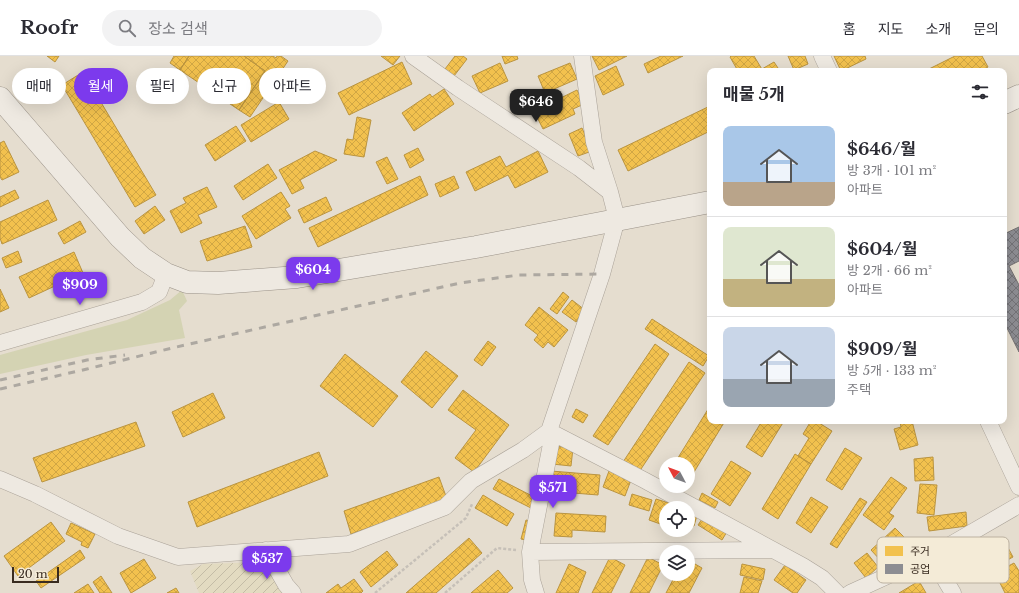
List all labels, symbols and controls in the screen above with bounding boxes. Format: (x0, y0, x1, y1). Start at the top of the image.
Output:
search box (102, 10, 382, 46)
text: Roofr (20, 16, 78, 39)
icon: search (116, 17, 138, 39)
text: 장소 검색 (148, 19, 208, 38)
text: 홈 (843, 20, 856, 38)
text: 지도 (878, 20, 903, 38)
text: 소개 (925, 20, 951, 38)
text: 문의 (973, 20, 999, 38)
chip: 매매 (12, 68, 66, 104)
chip: 월세 (74, 68, 128, 104)
chip: 필터 (136, 68, 189, 104)
chip: 신규 (197, 68, 251, 104)
chip: 아파트 (259, 68, 326, 104)
icon: filters (969, 81, 991, 103)
text: 매물 5개 (723, 84, 785, 105)
pin: $646 (512, 89, 560, 123)
text: $646 (519, 93, 553, 110)
text: $646/월 (847, 139, 916, 160)
icon: home (755, 142, 803, 190)
text: 방 3개 · 101 m² (847, 162, 936, 179)
text: 아파트 (847, 181, 883, 198)
text: $604/월 (847, 239, 917, 260)
icon: home (755, 243, 803, 291)
pin: $604 (289, 257, 337, 291)
text: $604 (295, 261, 331, 278)
text: 방 2개 · 66 m² (847, 262, 932, 279)
pin: $909 (56, 272, 104, 306)
text: $909 (62, 276, 98, 293)
text: 아파트 (847, 281, 883, 298)
text: $909/월 (847, 339, 917, 360)
icon: home (755, 343, 803, 391)
text: 방 5개 · 133 m² (847, 362, 936, 379)
text: 주택 (847, 381, 871, 398)
north arrow (659, 457, 695, 493)
map controls (659, 457, 695, 581)
pin: $571 (529, 475, 577, 509)
text: $571 (539, 479, 567, 496)
button: locate (659, 501, 695, 537)
legend (877, 537, 1009, 583)
text: 주거 (910, 544, 930, 558)
button: layers (659, 545, 695, 581)
pin: $537 (243, 546, 291, 580)
text: $537 (251, 550, 283, 567)
text: 공업 (910, 562, 930, 576)
scale bar (12, 565, 59, 584)
text: 20 m (18, 567, 48, 581)

